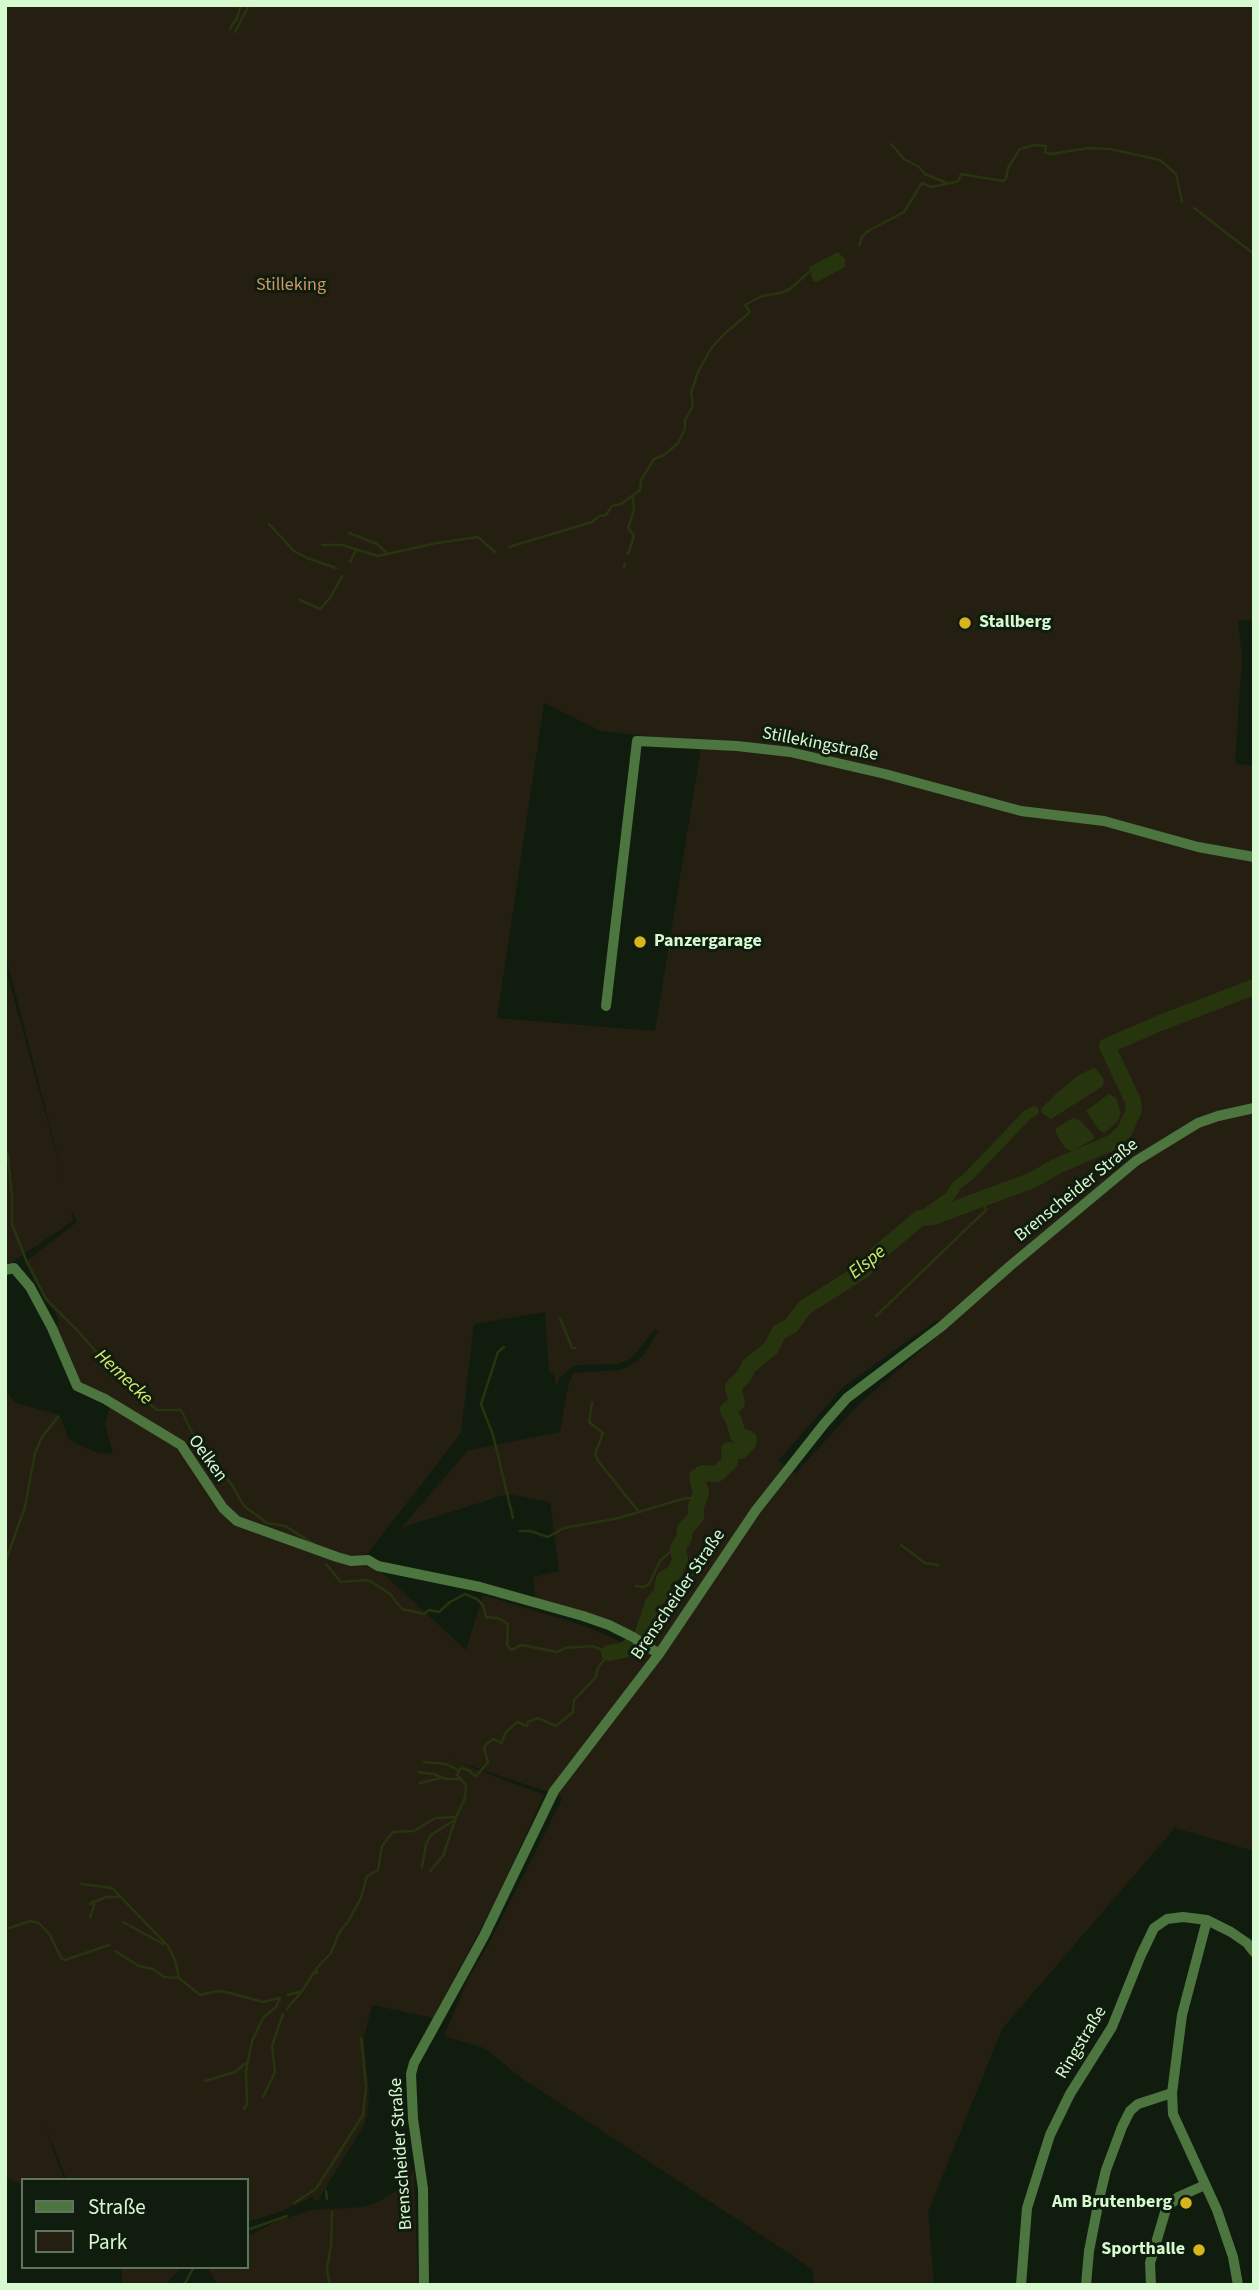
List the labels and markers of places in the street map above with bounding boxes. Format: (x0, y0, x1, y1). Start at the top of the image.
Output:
place label: Stallberg (979, 612, 1051, 634)
marker: Stallberg (957, 615, 973, 631)
place label: Panzergarage (654, 931, 762, 953)
marker: Panzergarage (632, 934, 648, 950)
place label: Am Brutenberg (1052, 2192, 1172, 2214)
marker: Am Brutenberg (1178, 2195, 1194, 2211)
place label: Sporthalle (1101, 2239, 1185, 2261)
marker: Sporthalle (1191, 2242, 1207, 2258)

